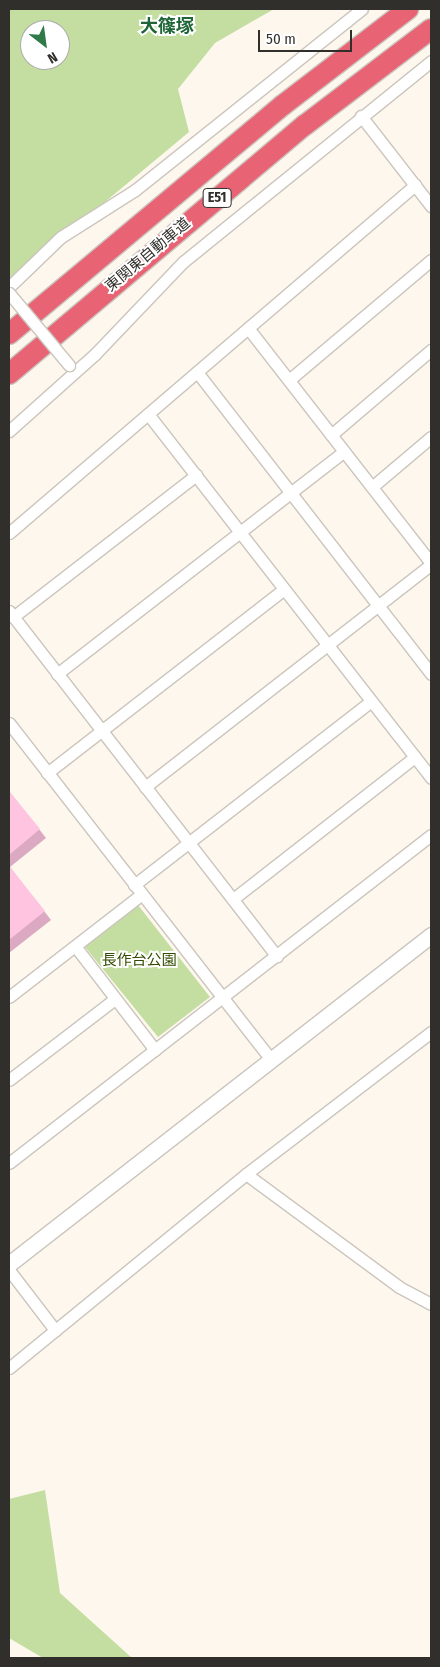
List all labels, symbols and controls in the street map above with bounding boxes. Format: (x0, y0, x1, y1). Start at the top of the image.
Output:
district label: 大篠塚 (140, 15, 194, 37)
north arrow (20, 20, 70, 70)
scale bar (260, 20, 354, 52)
text: 50 m (266, 30, 296, 48)
text: N (44, 48, 60, 67)
road number: E51 (202, 187, 232, 210)
street label: 東関東自動車道 (102, 214, 194, 296)
park label: 長作台公園 (102, 952, 176, 970)

